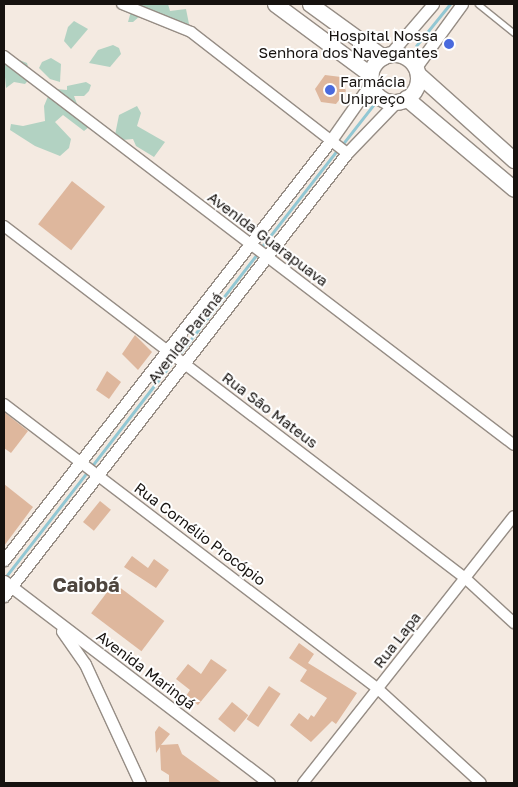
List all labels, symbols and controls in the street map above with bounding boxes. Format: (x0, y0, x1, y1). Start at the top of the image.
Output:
place label: Hospital Nossa Senhora dos Navegantes (259, 26, 438, 61)
marker: Hospital Nossa Senhora dos Navegantes (442, 37, 456, 51)
place label: Farmácia Unipreço (340, 72, 405, 107)
marker: Farmácia Unipreço (324, 84, 336, 96)
street label: Avenida Guarapuava (204, 188, 332, 290)
street label: Avenida Paraná (144, 289, 226, 387)
street label: Rua São Mateus (219, 368, 321, 452)
street label: Rua Cornélio Procópio (131, 479, 269, 589)
district label: Caiobá (52, 572, 120, 596)
street label: Rua Lapa (370, 608, 424, 672)
street label: Avenida Maringá (93, 627, 199, 713)

